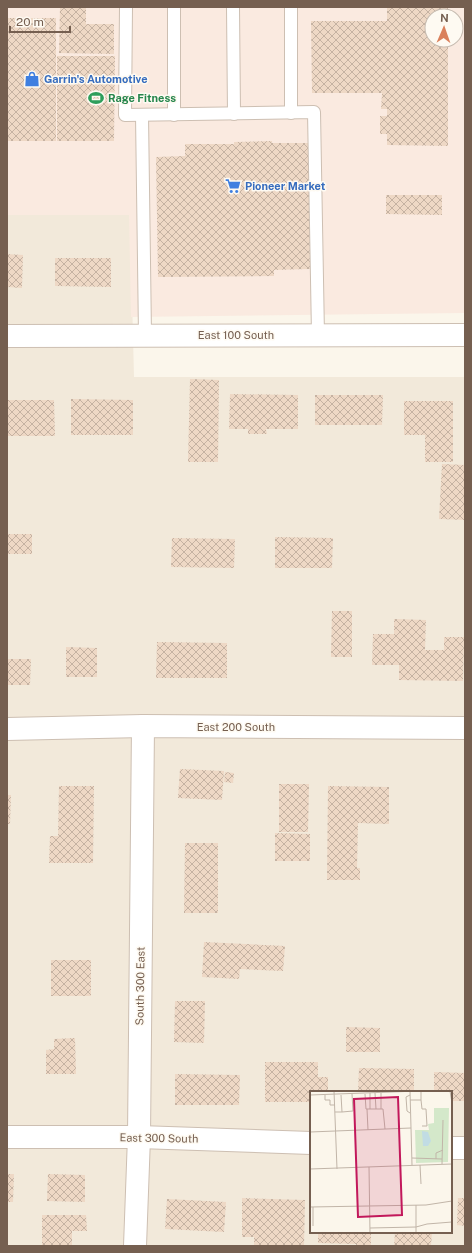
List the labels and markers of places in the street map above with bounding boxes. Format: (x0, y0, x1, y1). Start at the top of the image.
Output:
shop icon: Garrin's Automotive (23, 70, 41, 88)
place label: Garrin's Automotive (44, 73, 148, 85)
sports icon: Rage Fitness (87, 89, 105, 107)
place label: Rage Fitness (108, 92, 176, 104)
supermarket icon: Pioneer Market (224, 177, 242, 195)
place label: Pioneer Market (245, 180, 326, 192)

